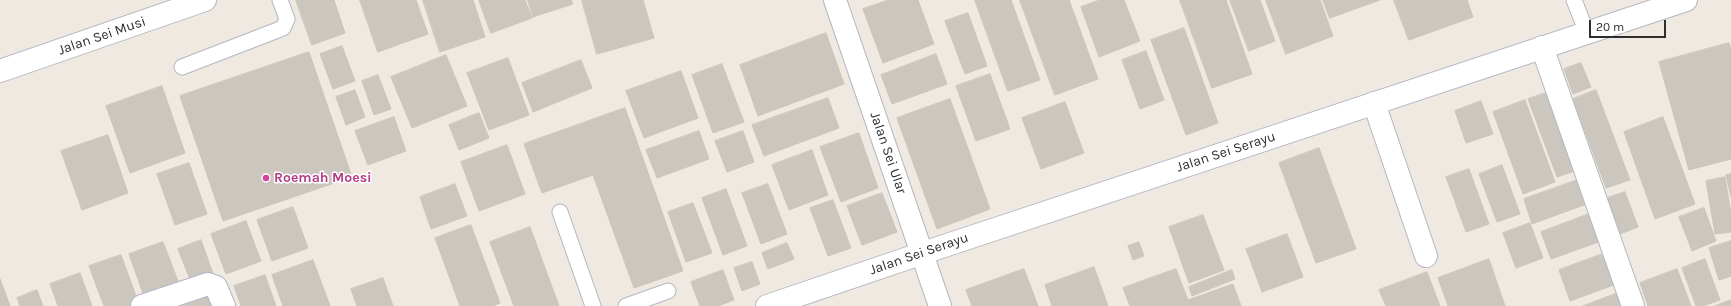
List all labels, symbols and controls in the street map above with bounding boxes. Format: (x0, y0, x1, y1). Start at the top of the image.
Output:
scale bar (1591, 12, 1668, 38)
street label: Jalan Sei Musi (56, 13, 148, 59)
text: 20 m (1596, 20, 1624, 34)
street label: Jalan Sei Ular (866, 110, 910, 196)
street label: Jalan Sei Serayu (1174, 128, 1278, 176)
place label: Roemah Moesi (274, 170, 372, 186)
marker: Roemah Moesi (261, 173, 271, 183)
street label: Jalan Sei Serayu (867, 229, 971, 279)

